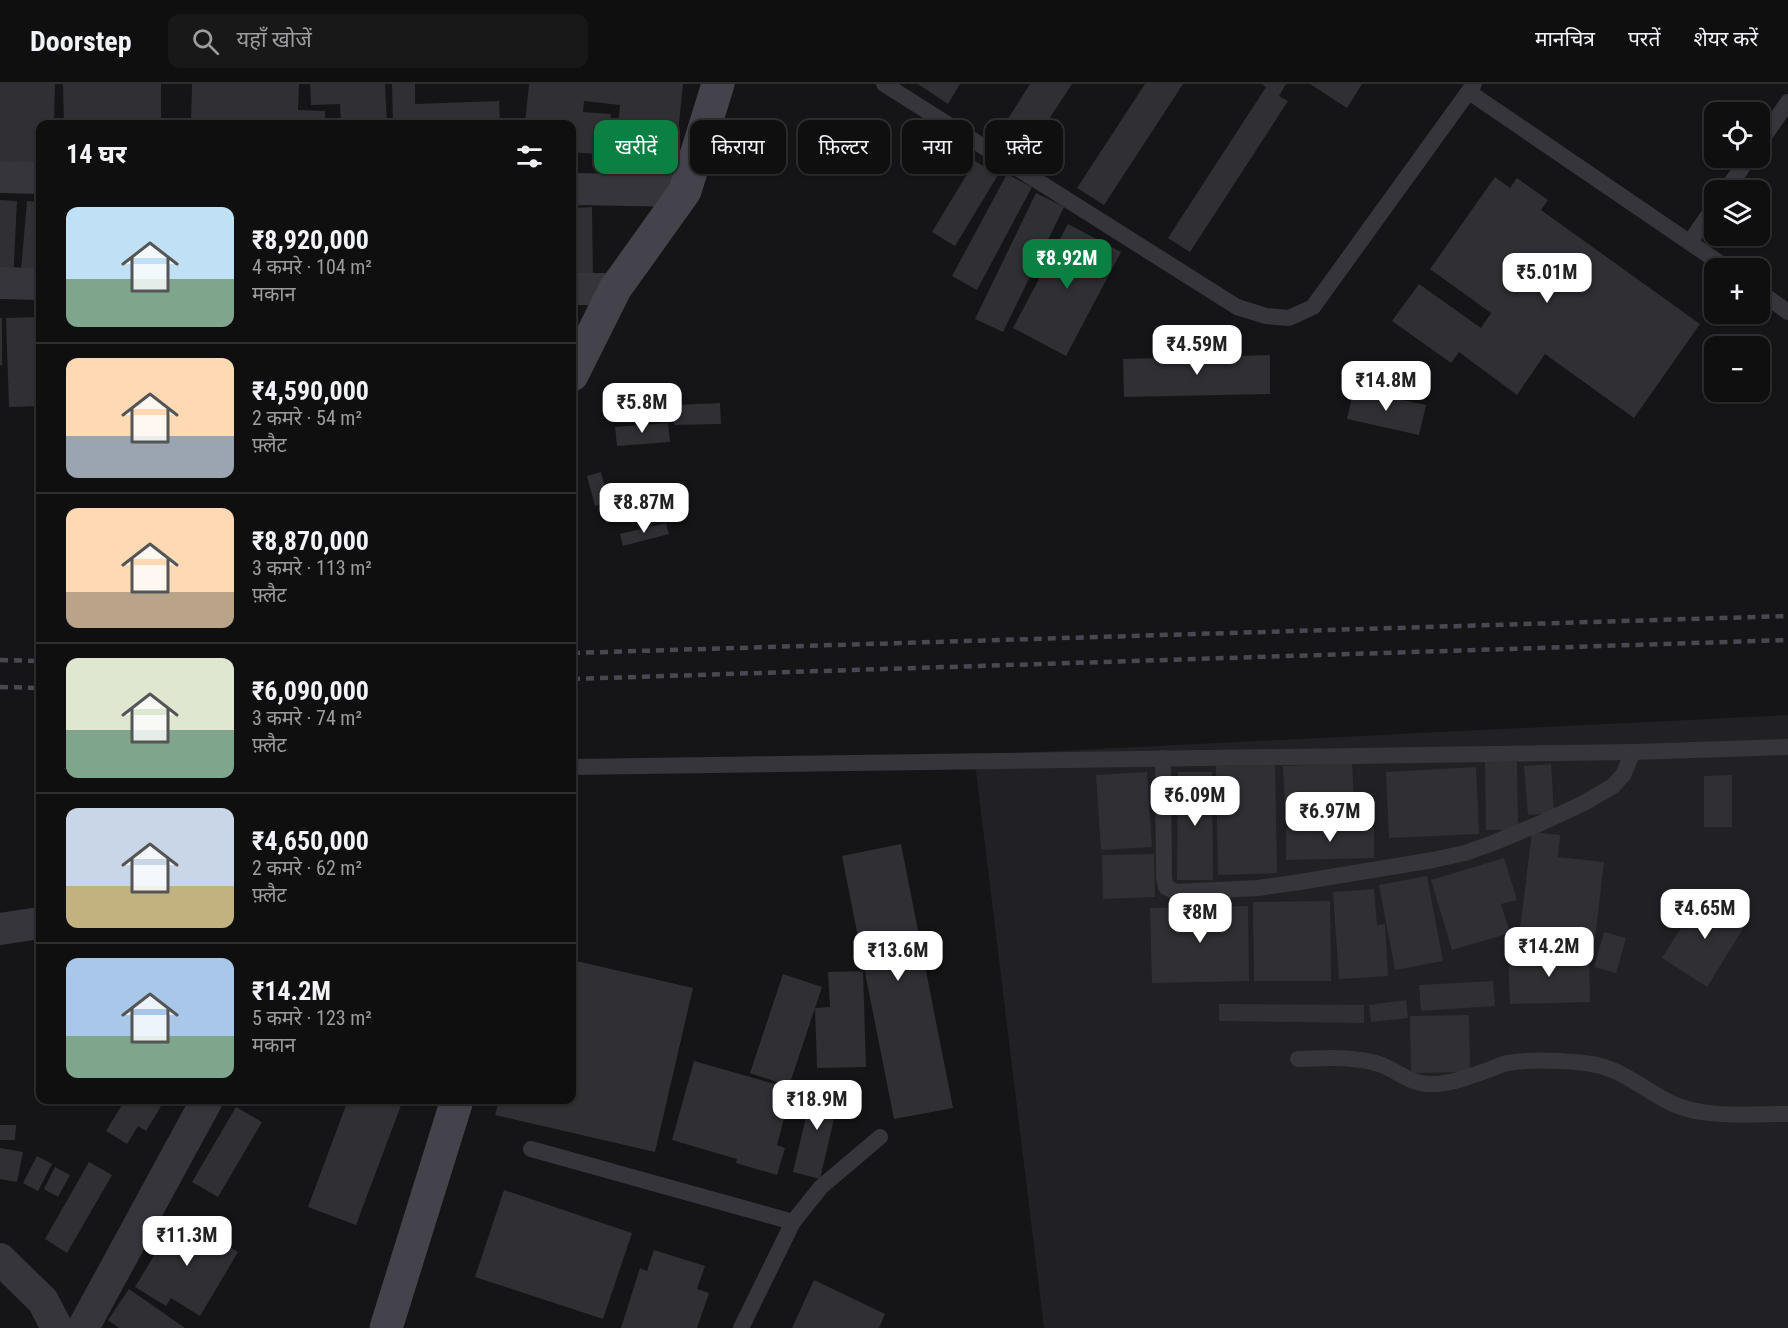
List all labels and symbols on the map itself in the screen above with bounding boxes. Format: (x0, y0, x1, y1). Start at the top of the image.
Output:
pin: ₹8.92M (1018, 239, 1116, 290)
pin: ₹5.01M (1498, 253, 1596, 304)
pin: ₹4.59M (1148, 325, 1246, 376)
pin: ₹14.8M (1337, 361, 1435, 412)
pin: ₹5.8M (600, 383, 684, 434)
pin: ₹8.87M (595, 483, 693, 534)
pin: ₹6.09M (1146, 776, 1244, 827)
pin: ₹6.97M (1281, 792, 1379, 843)
pin: ₹4.65M (1656, 889, 1754, 940)
pin: ₹8M (1171, 893, 1229, 944)
pin: ₹14.2M (1500, 927, 1598, 978)
pin: ₹13.6M (849, 931, 947, 982)
pin: ₹18.9M (768, 1080, 866, 1131)
pin: ₹11.3M (138, 1216, 236, 1267)

